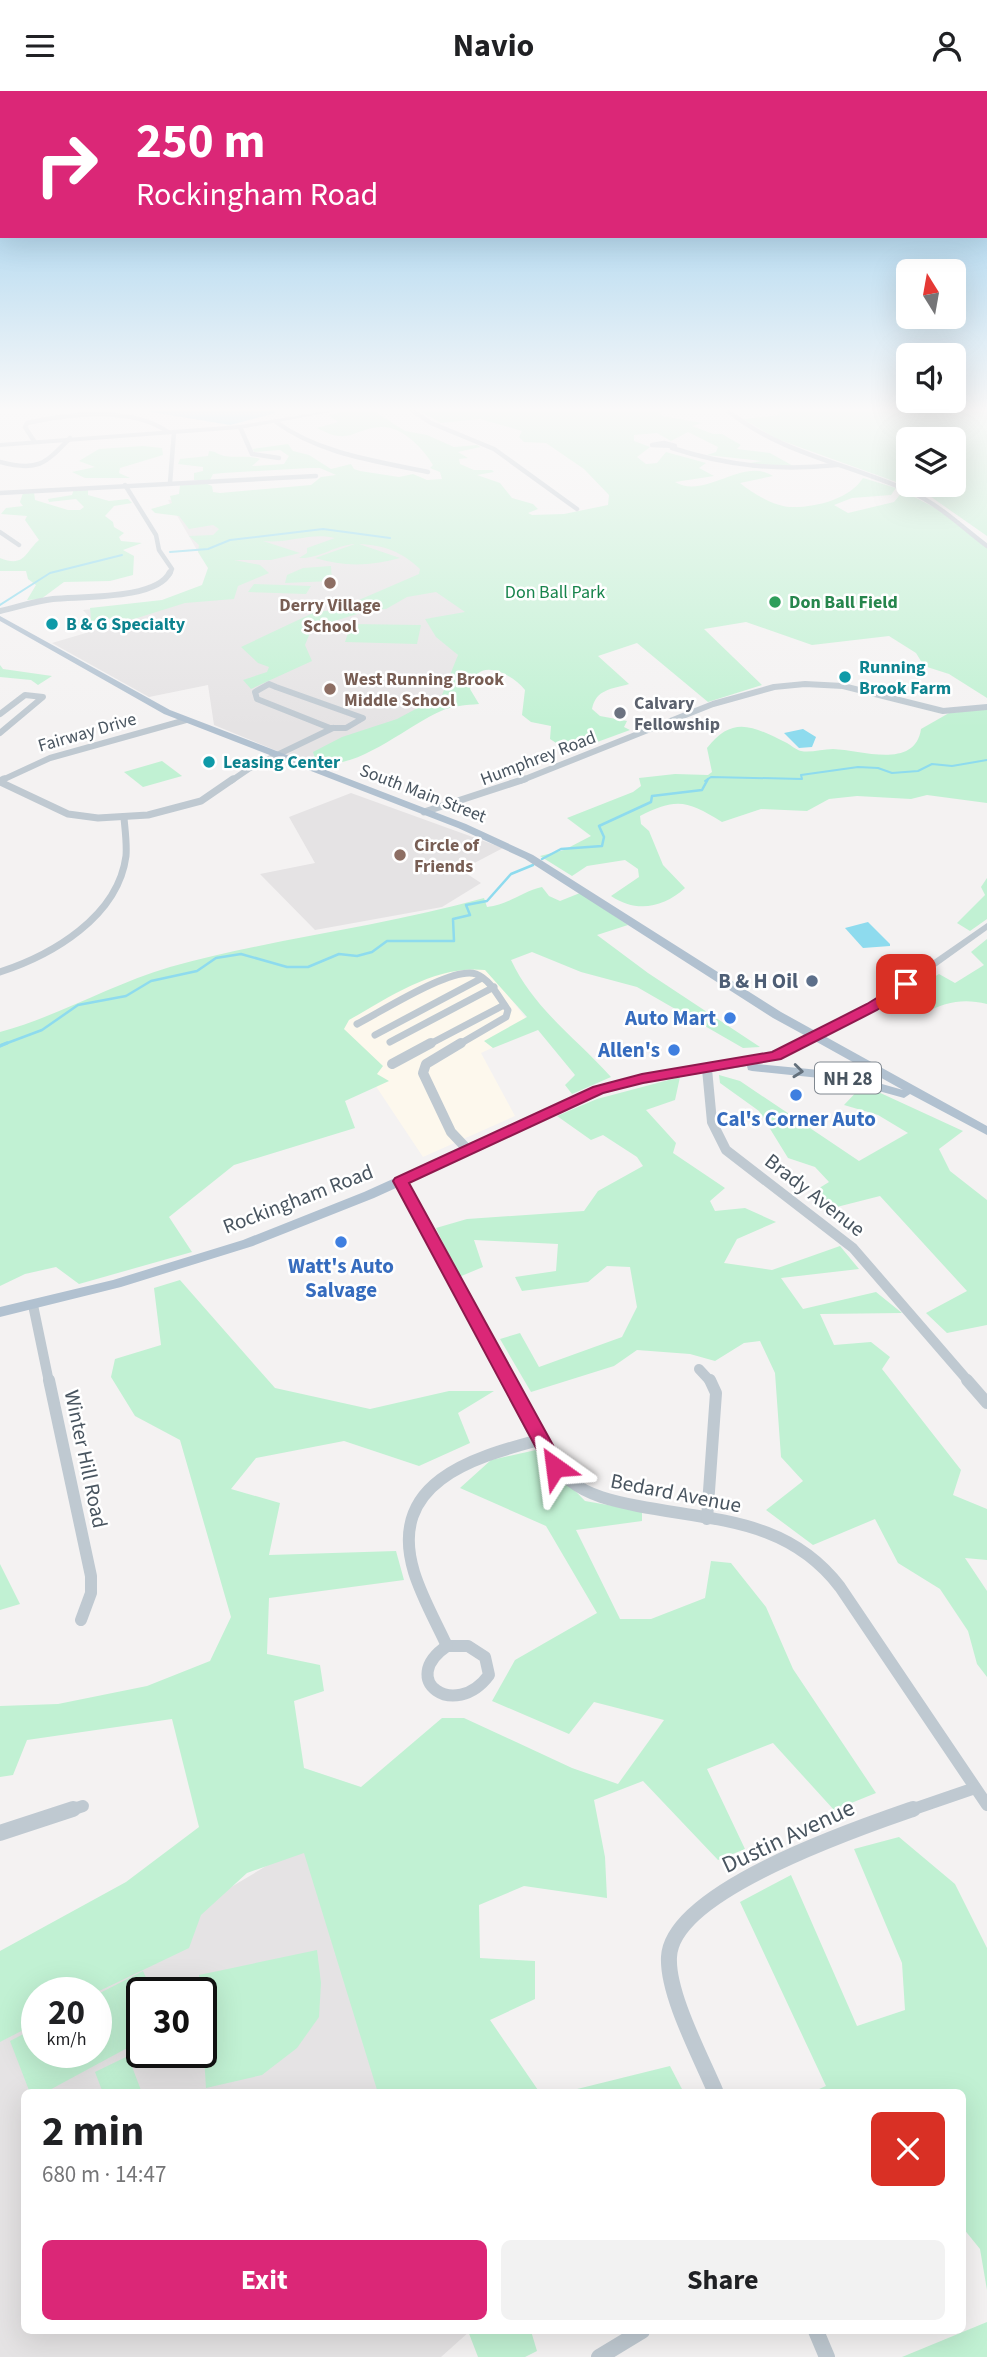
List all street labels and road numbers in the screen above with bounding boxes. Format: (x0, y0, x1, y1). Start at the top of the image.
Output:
street label: Fairway Drive (35, 706, 139, 758)
street label: Humphrey Road (477, 725, 600, 792)
street label: South Main Street (356, 758, 490, 829)
road number: NH 28 (815, 1063, 881, 1093)
street label: Brady Avenue (758, 1146, 872, 1244)
street label: Rockingham Road (218, 1157, 378, 1241)
street label: Winter Hill Road (57, 1387, 115, 1531)
street label: Bedard Avenue (608, 1466, 744, 1520)
street label: Dustin Avenue (716, 1790, 861, 1883)

